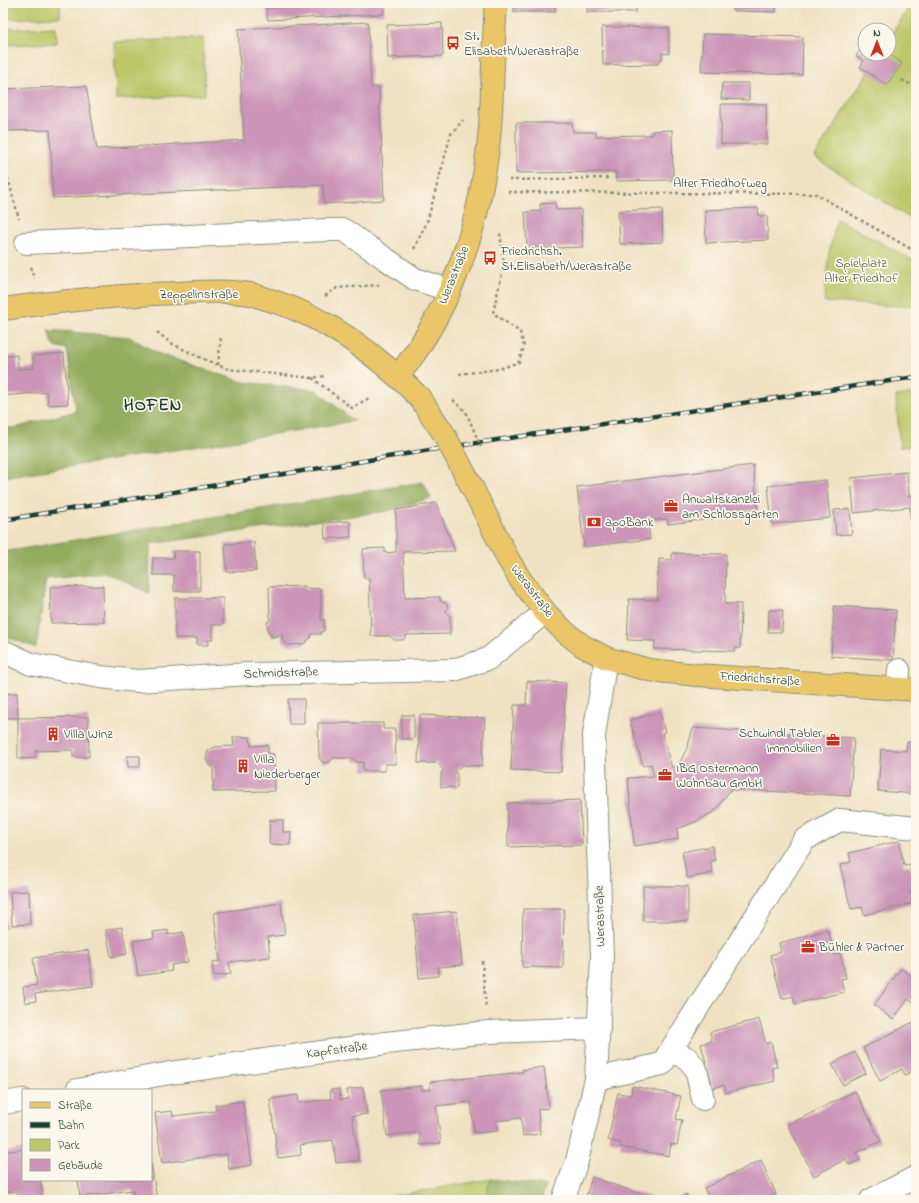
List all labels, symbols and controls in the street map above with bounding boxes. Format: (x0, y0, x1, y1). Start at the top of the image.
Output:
north arrow (857, 22, 897, 62)
text: N (873, 25, 881, 41)
place label: St. Elisabeth/Werastraße (464, 27, 579, 61)
bus stop icon: St. Elisabeth/Werastraße (445, 35, 461, 51)
street label: Alter Friedhofweg (673, 174, 767, 194)
place label: Friedrichsh. St.Elisabeth/Werastraße (500, 242, 631, 276)
street label: Werastraße (434, 243, 474, 307)
bus stop icon: Friedrichsh. St.Elisabeth/Werastraße (482, 250, 498, 266)
park label: Spielplatz Alter Friedhof (824, 254, 899, 288)
street label: Zeppelinstraße (160, 285, 239, 304)
district label: HOFEN (124, 393, 182, 418)
place label: Anwaltskanzlei am Schlossgarten (682, 490, 778, 525)
office icon: Anwaltskanzlei am Schlossgarten (663, 498, 679, 514)
place label: apoBank (605, 513, 654, 532)
bank icon: apoBank (586, 514, 602, 530)
street label: Werastraße (506, 561, 558, 621)
street label: Schmidstraße (243, 662, 319, 684)
street label: Friedrichstraße (719, 667, 801, 691)
place label: Schwindl Tabler Immobilien (739, 724, 823, 758)
place label: Villa Winz (63, 725, 113, 744)
building icon: Villa Winz (45, 726, 61, 742)
office icon: Schwindl Tabler Immobilien (825, 732, 841, 748)
place label: Villa Niederberger (253, 750, 321, 785)
building icon: Villa Niederberger (235, 758, 251, 774)
place label: IBG Ostermann Wohnbau GmbH (676, 759, 762, 793)
office icon: IBG Ostermann Wohnbau GmbH (657, 767, 673, 783)
street label: Werastraße (589, 885, 611, 947)
place label: Bühler & Partner (818, 938, 905, 957)
office icon: Bühler & Partner (800, 939, 816, 955)
street label: Kapfstraße (305, 1036, 369, 1064)
legend (22, 1089, 152, 1181)
text: Straße (58, 1097, 92, 1115)
text: Bahn (57, 1117, 84, 1135)
text: Park (58, 1137, 80, 1155)
text: Gebäude (58, 1157, 103, 1175)

